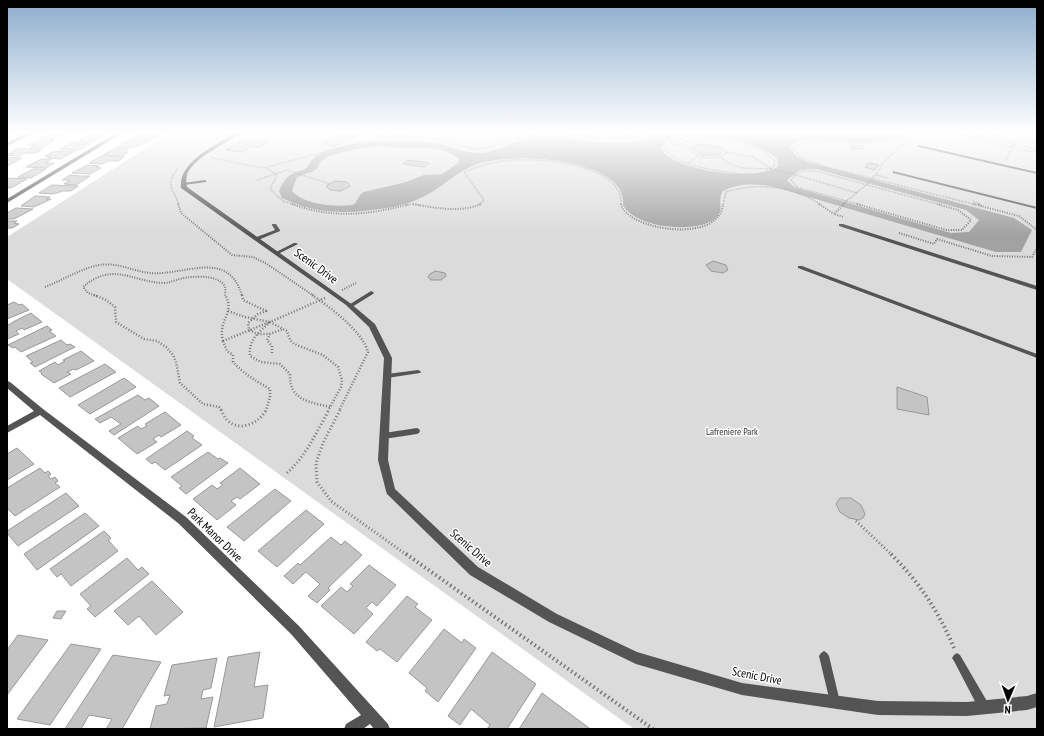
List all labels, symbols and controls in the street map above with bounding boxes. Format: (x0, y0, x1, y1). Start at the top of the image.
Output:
street label: Scenic Drive (291, 245, 341, 287)
park label: Lafreniere Park (706, 425, 758, 438)
street label: Park Manor Drive (185, 505, 246, 565)
street label: Scenic Drive (447, 525, 495, 570)
street label: Scenic Drive (731, 663, 783, 688)
north arrow (988, 680, 1028, 720)
text: N (1004, 703, 1011, 717)

